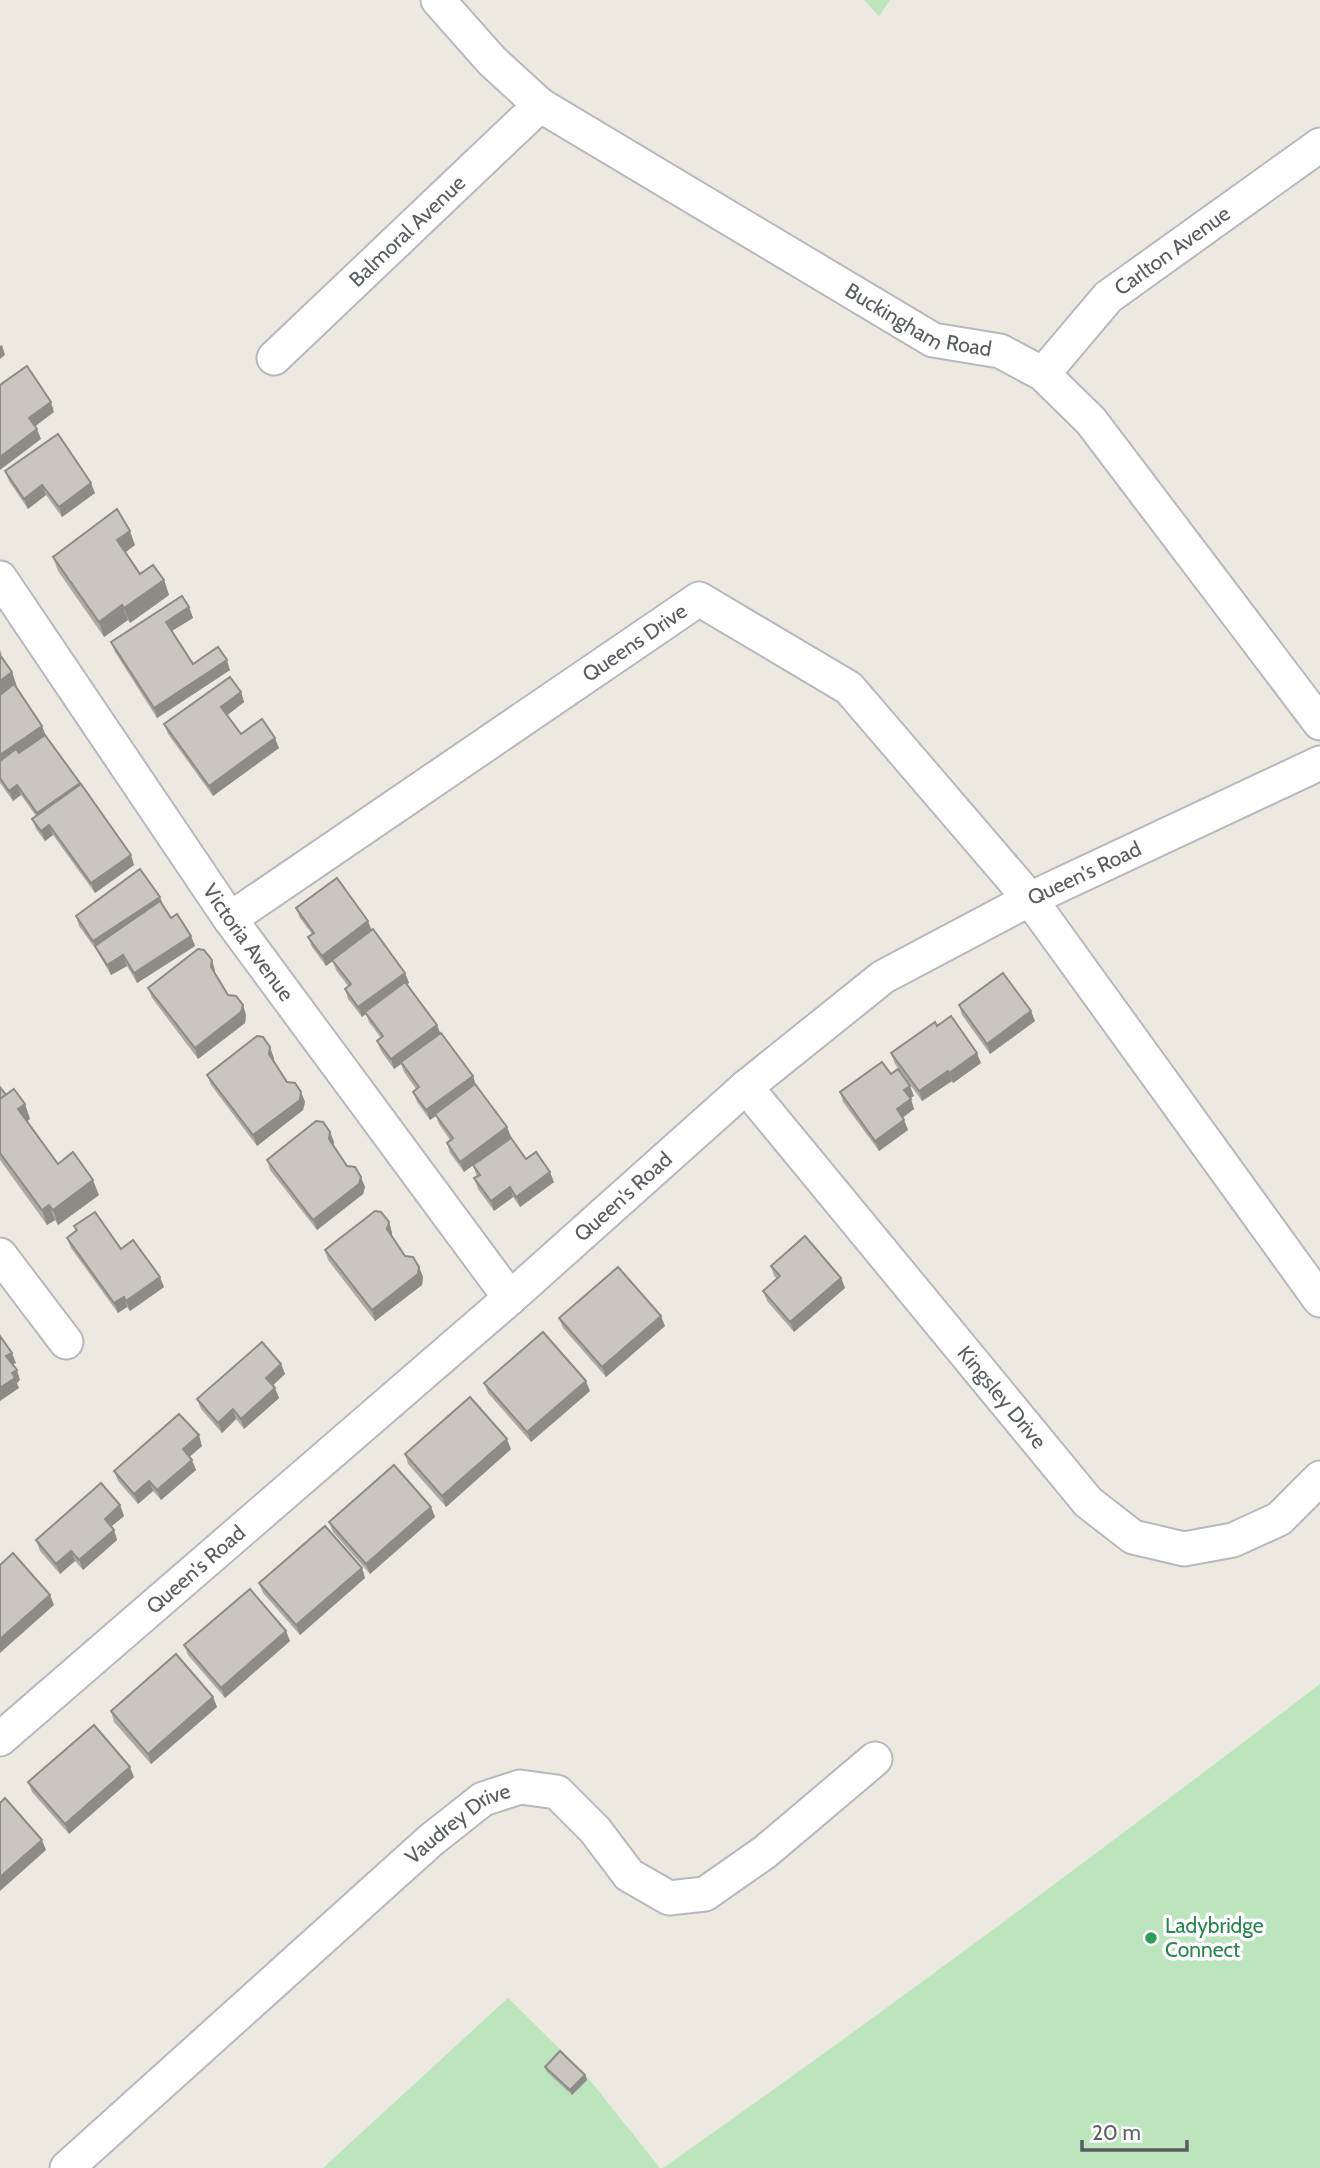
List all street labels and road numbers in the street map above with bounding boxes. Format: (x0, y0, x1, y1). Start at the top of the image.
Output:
street label: Balmoral Avenue (344, 170, 470, 292)
street label: Carlton Avenue (1109, 200, 1235, 300)
street label: Buckingham Road (841, 277, 993, 361)
street label: Queens Drive (577, 598, 692, 687)
street label: Queen's Road (1023, 836, 1145, 910)
street label: Victoria Avenue (198, 879, 299, 1006)
street label: Queen's Road (569, 1146, 677, 1247)
street label: Kingsley Drive (952, 1340, 1052, 1454)
street label: Queen's Road (141, 1520, 250, 1619)
street label: Vaudrey Drive (400, 1778, 513, 1869)

